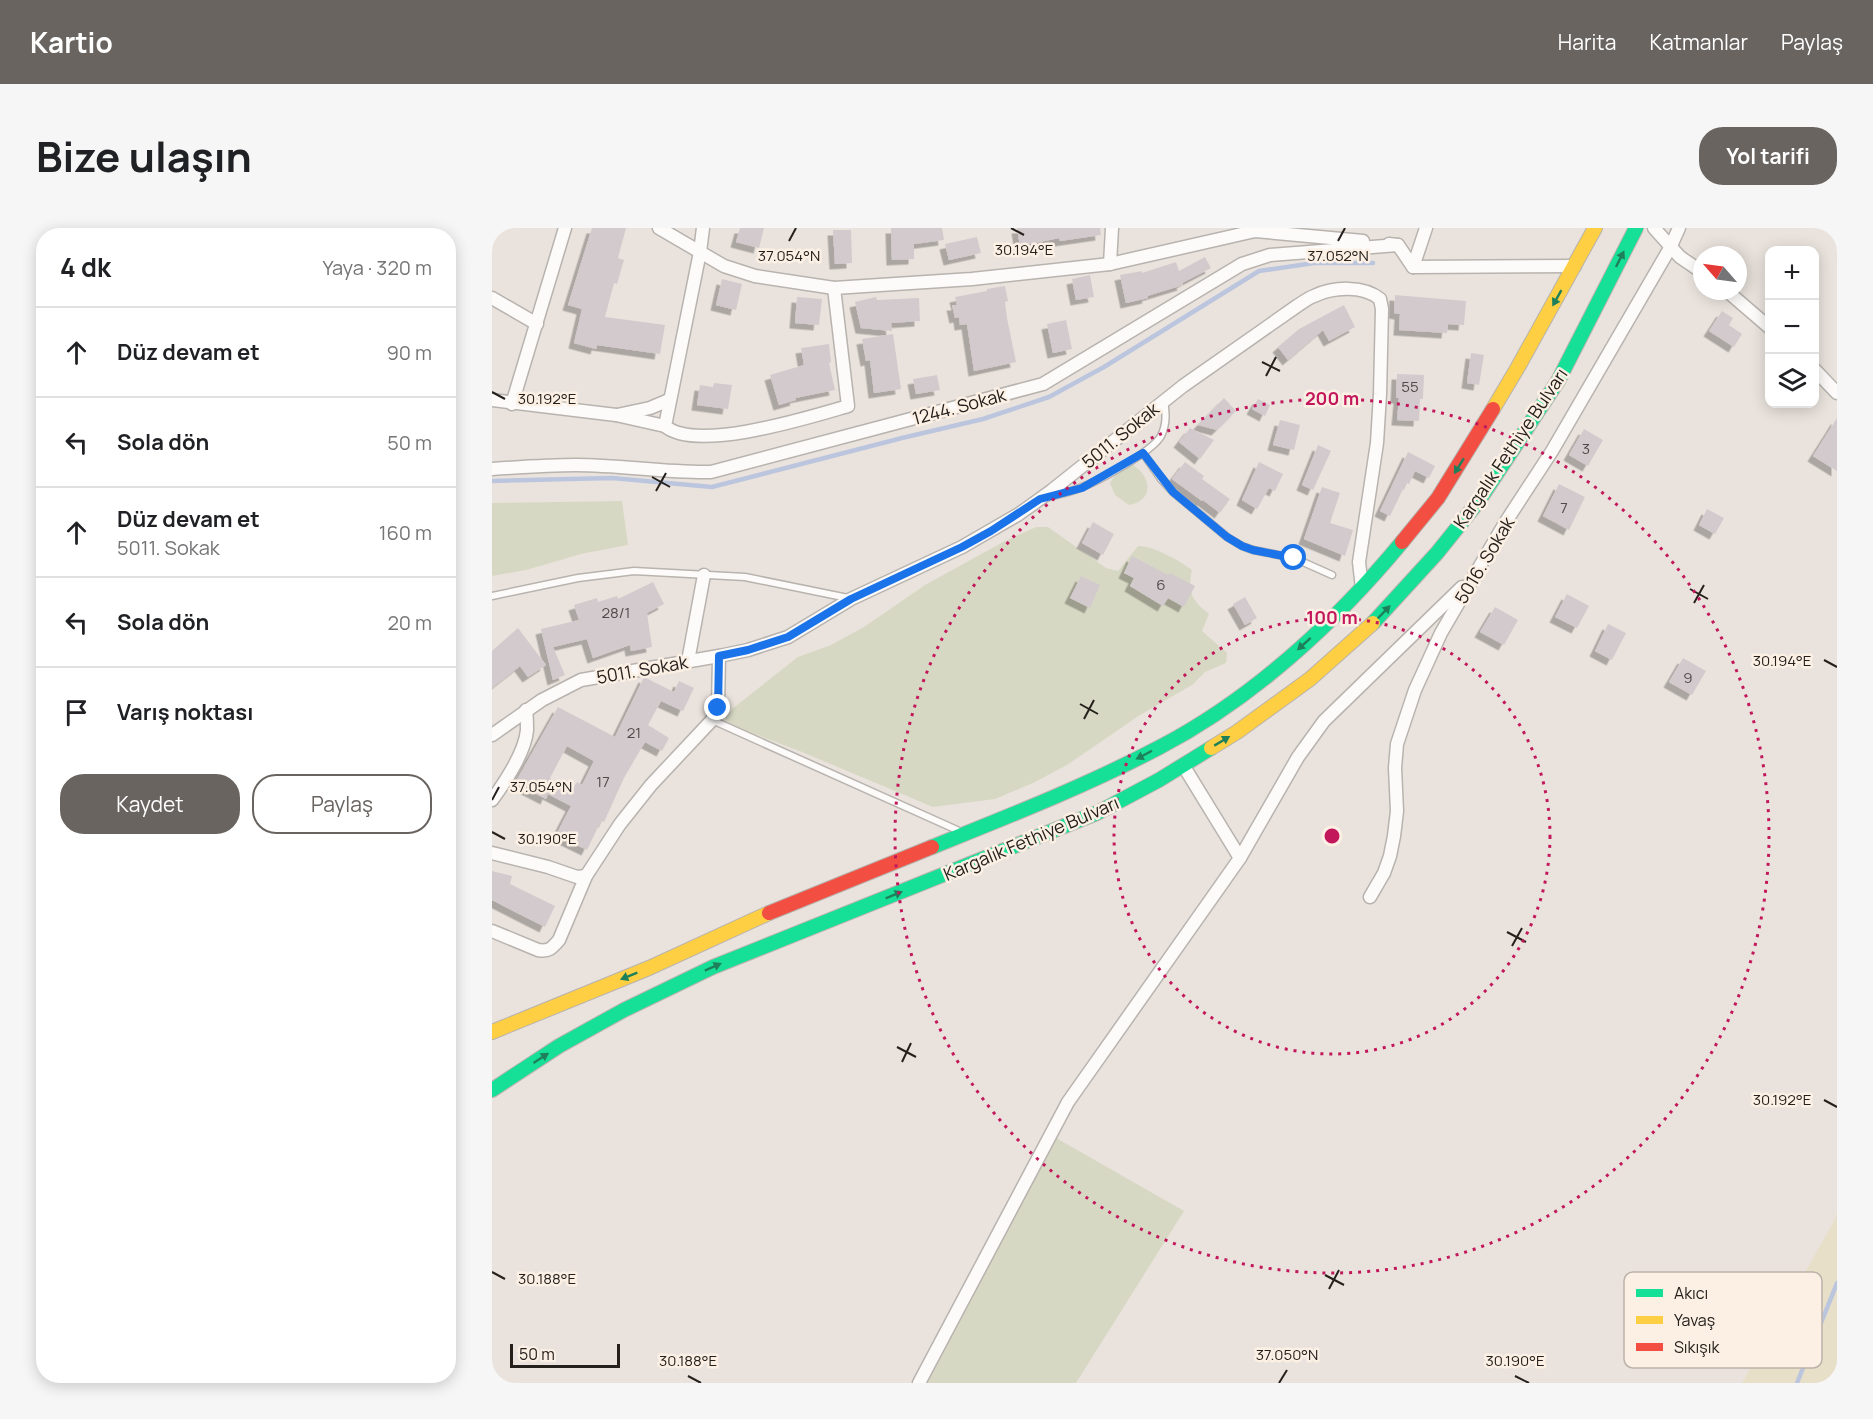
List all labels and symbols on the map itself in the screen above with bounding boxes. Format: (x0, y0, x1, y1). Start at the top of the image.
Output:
text: 30.194°E (995, 239, 1053, 260)
text: 37.054°N (758, 245, 820, 266)
text: 37.052°N (1307, 245, 1369, 266)
north arrow (1693, 246, 1747, 300)
one-way arrow (1615, 251, 1625, 268)
one-way arrow (1552, 290, 1562, 307)
street label: Kargalık Fethiye Bulvarı (1447, 363, 1573, 533)
house number: 55 (1401, 376, 1419, 397)
street label: 1244. Sokak (910, 382, 1009, 430)
text: 200 m (1305, 386, 1359, 410)
text: 30.192°E (518, 388, 576, 409)
street label: 5011. Sokak (1077, 396, 1164, 473)
house number: 3 (1582, 438, 1590, 459)
one-way arrow (1453, 458, 1464, 474)
house number: 7 (1560, 497, 1568, 518)
street label: 5016. Sokak (1449, 511, 1520, 608)
route start (1280, 544, 1306, 570)
house number: 6 (1156, 574, 1166, 595)
house number: 28/1 (602, 602, 630, 623)
text: 100 m (1306, 605, 1358, 629)
one-way arrow (1377, 605, 1391, 619)
one-way arrow (1297, 637, 1312, 650)
street label: 5011. Sokak (594, 649, 691, 689)
text: 30.194°E (1753, 650, 1811, 671)
house number: 9 (1683, 667, 1693, 688)
route end (704, 694, 730, 720)
house number: 21 (627, 722, 641, 743)
one-way arrow (1214, 736, 1230, 747)
one-way arrow (1135, 750, 1152, 760)
house number: 17 (596, 771, 610, 792)
text: 37.054°N (510, 776, 572, 797)
street label: Kargalık Fethiye Bulvarı (940, 790, 1122, 886)
centre of rings (1322, 826, 1342, 846)
text: 30.190°E (517, 828, 577, 849)
one-way arrow (886, 890, 904, 900)
one-way arrow (705, 962, 723, 972)
one-way arrow (620, 971, 638, 981)
one-way arrow (533, 1053, 549, 1064)
text: 30.192°E (1753, 1089, 1811, 1110)
text: 30.188°E (518, 1268, 576, 1289)
legend (1624, 1272, 1822, 1368)
text: Akıcı (1674, 1282, 1708, 1304)
text: Yavaş (1674, 1309, 1715, 1331)
text: Sıkışık (1674, 1336, 1720, 1358)
scale bar (510, 1341, 620, 1368)
text: 37.050°N (1256, 1344, 1318, 1365)
text: 30.188°E (659, 1350, 717, 1371)
text: 30.190°E (1485, 1350, 1545, 1371)

